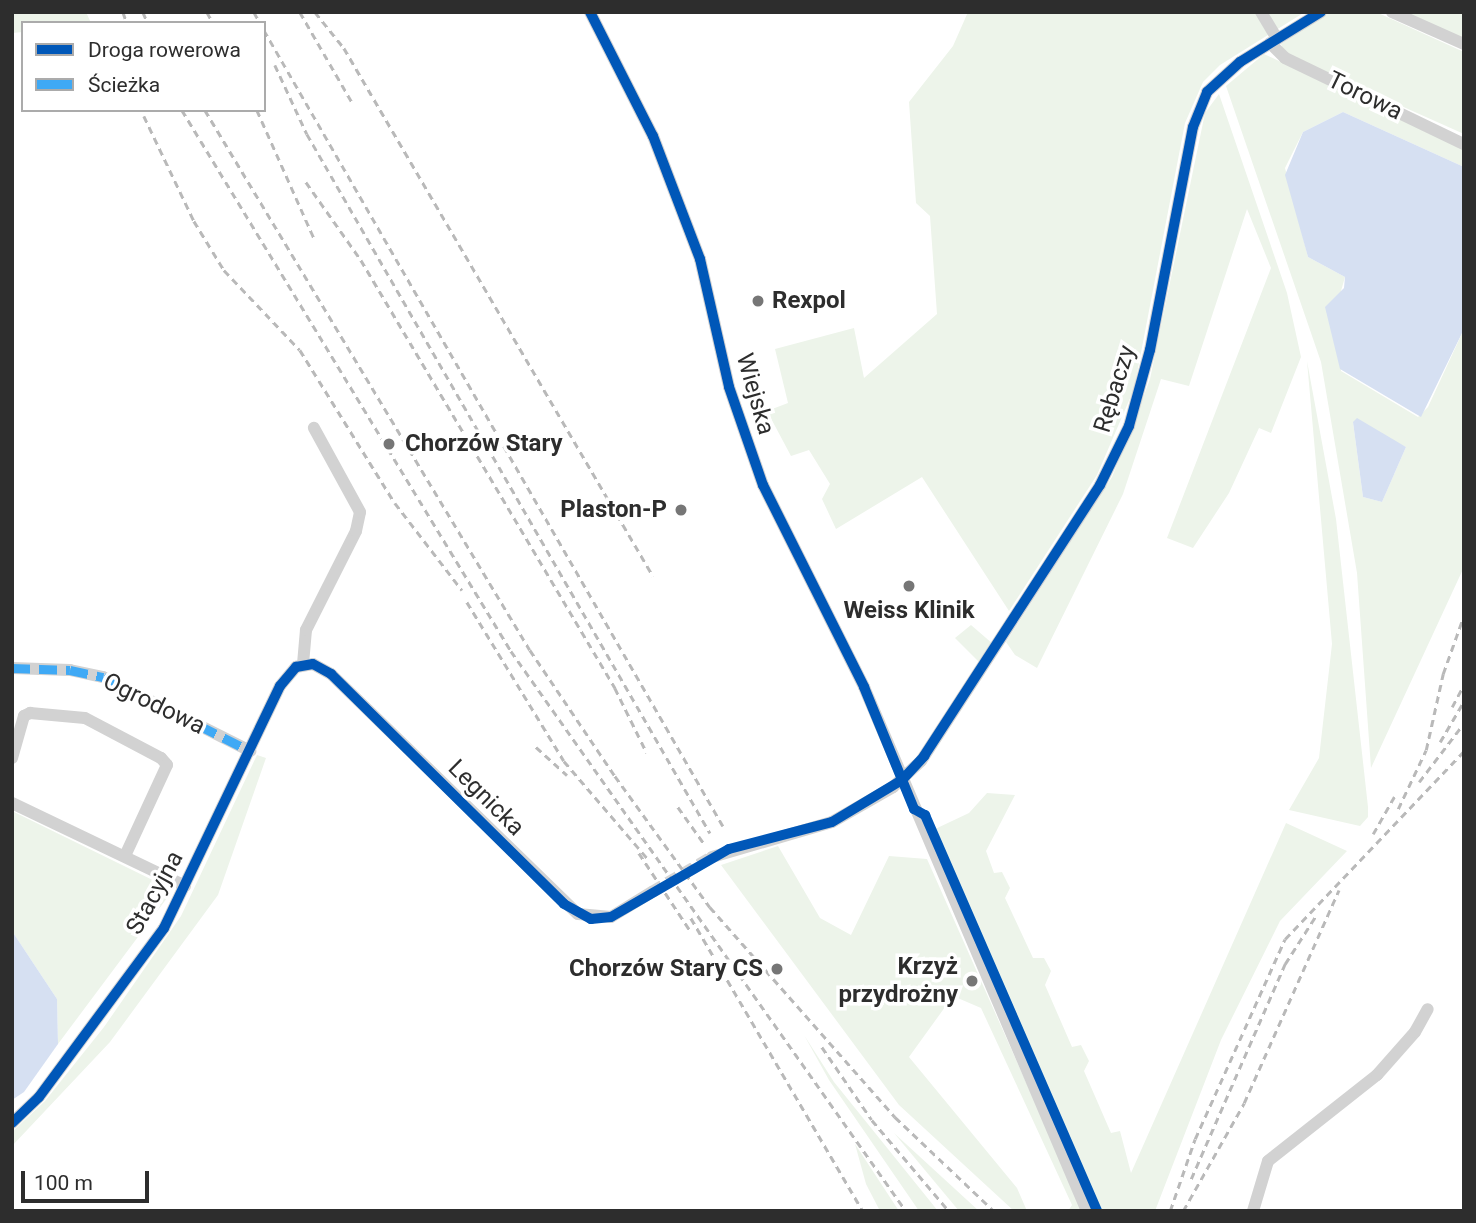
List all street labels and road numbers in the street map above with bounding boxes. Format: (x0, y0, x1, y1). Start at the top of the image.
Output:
street label: Torowa (1323, 66, 1407, 126)
street label: Rębaczy (1088, 342, 1142, 436)
street label: Wiejska (730, 350, 780, 438)
street label: Ogrodowa (98, 667, 210, 741)
street label: Legnicka (442, 754, 530, 842)
street label: Stacyjna (120, 846, 190, 940)

